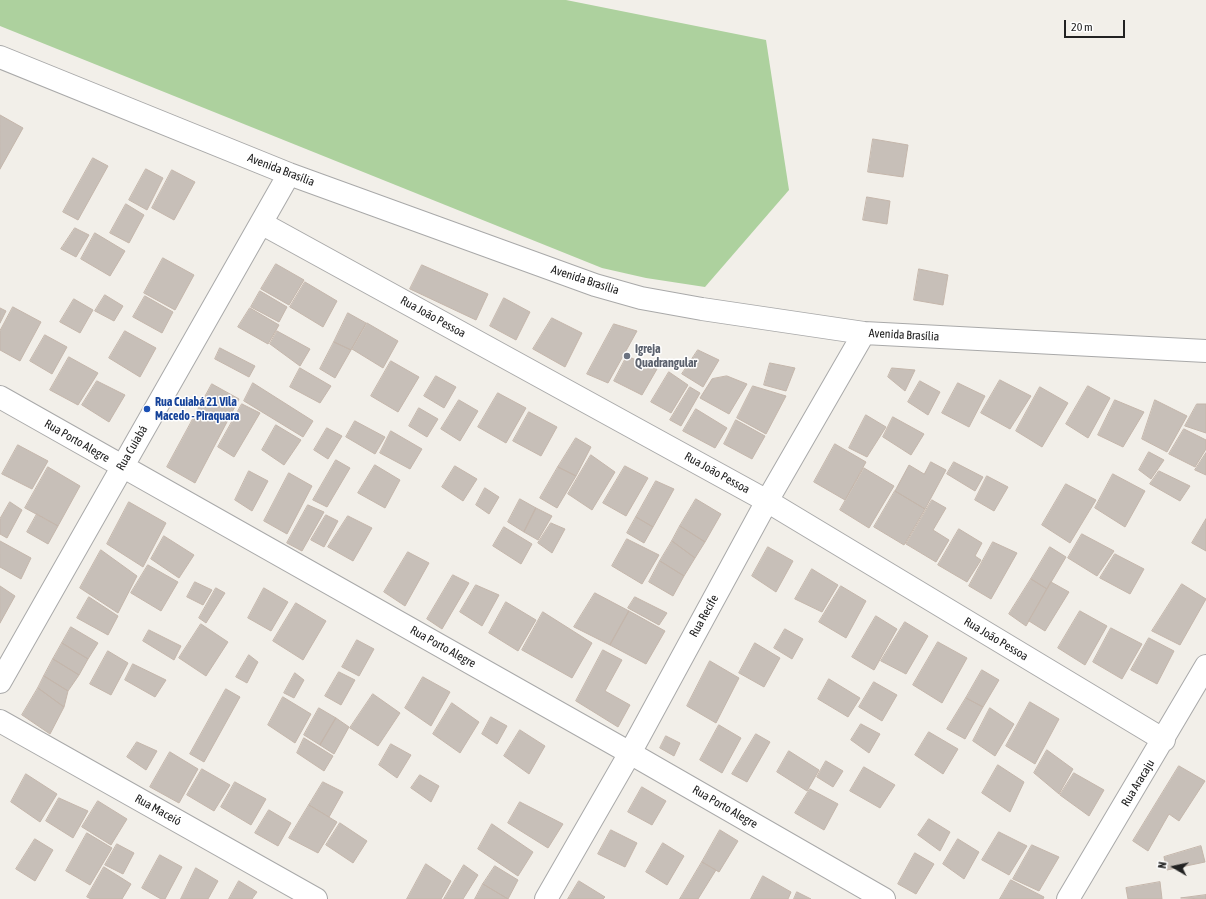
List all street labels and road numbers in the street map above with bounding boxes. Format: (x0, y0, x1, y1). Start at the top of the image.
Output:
street label: Avenida Brasília (245, 151, 317, 189)
street label: Avenida Brasília (549, 262, 621, 298)
street label: Rua João Pessoa (398, 293, 468, 341)
street label: Avenida Brasília (868, 326, 940, 344)
street label: Rua Porto Alegre (42, 417, 112, 465)
street label: Rua Cuiabá (113, 423, 151, 473)
street label: Rua João Pessoa (682, 449, 752, 497)
street label: Rua Recife (686, 592, 722, 640)
street label: Rua João Pessoa (961, 614, 1031, 664)
street label: Rua Porto Alegre (408, 623, 478, 671)
street label: Rua Aracaju (1118, 757, 1158, 809)
street label: Rua Porto Alegre (690, 783, 760, 831)
street label: Rua Maceió (132, 791, 184, 829)

